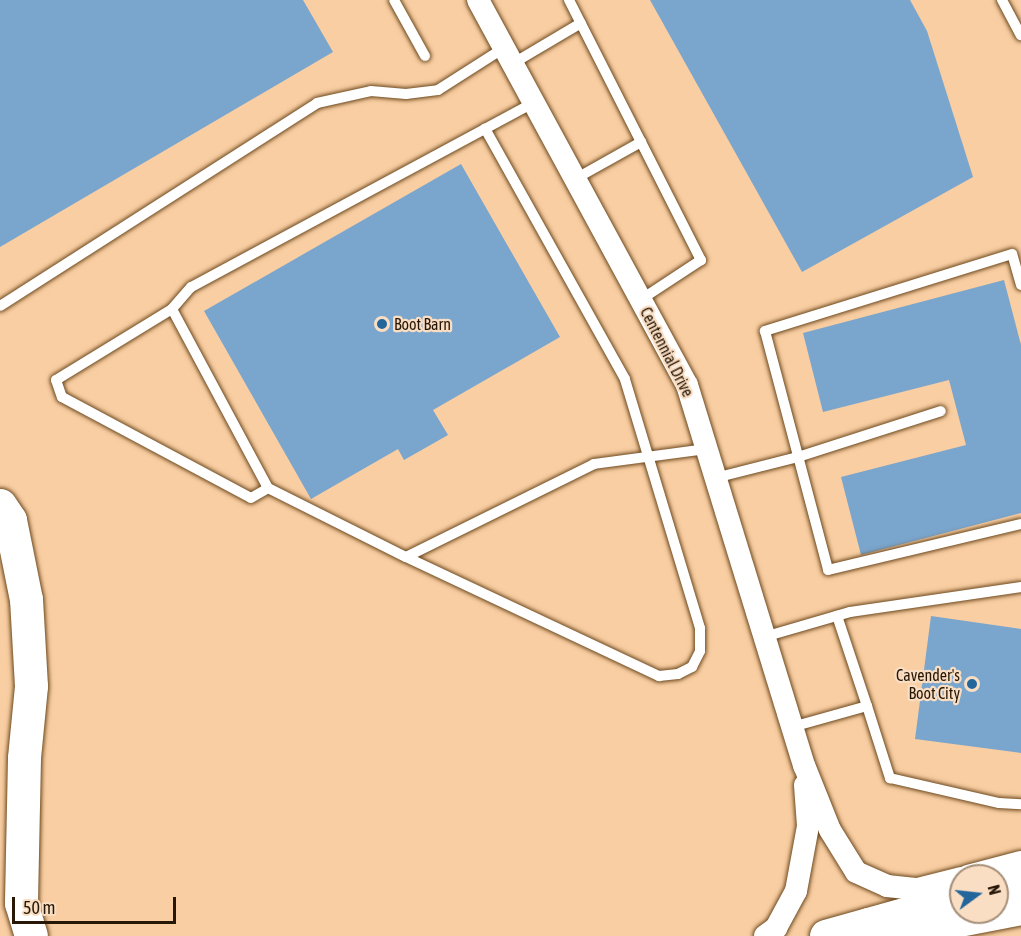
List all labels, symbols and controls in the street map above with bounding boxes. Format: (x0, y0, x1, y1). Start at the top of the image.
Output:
street label: Centennial Drive (636, 304, 698, 400)
place label: Boot Barn (394, 314, 451, 334)
marker: Boot Barn (375, 317, 389, 331)
place label: Cavender's Boot City (896, 665, 960, 703)
marker: Cavender's Boot City (965, 677, 979, 691)
north arrow (949, 864, 1009, 924)
text: N (985, 883, 1004, 897)
scale bar (15, 885, 178, 923)
text: 50 m (23, 897, 55, 918)

